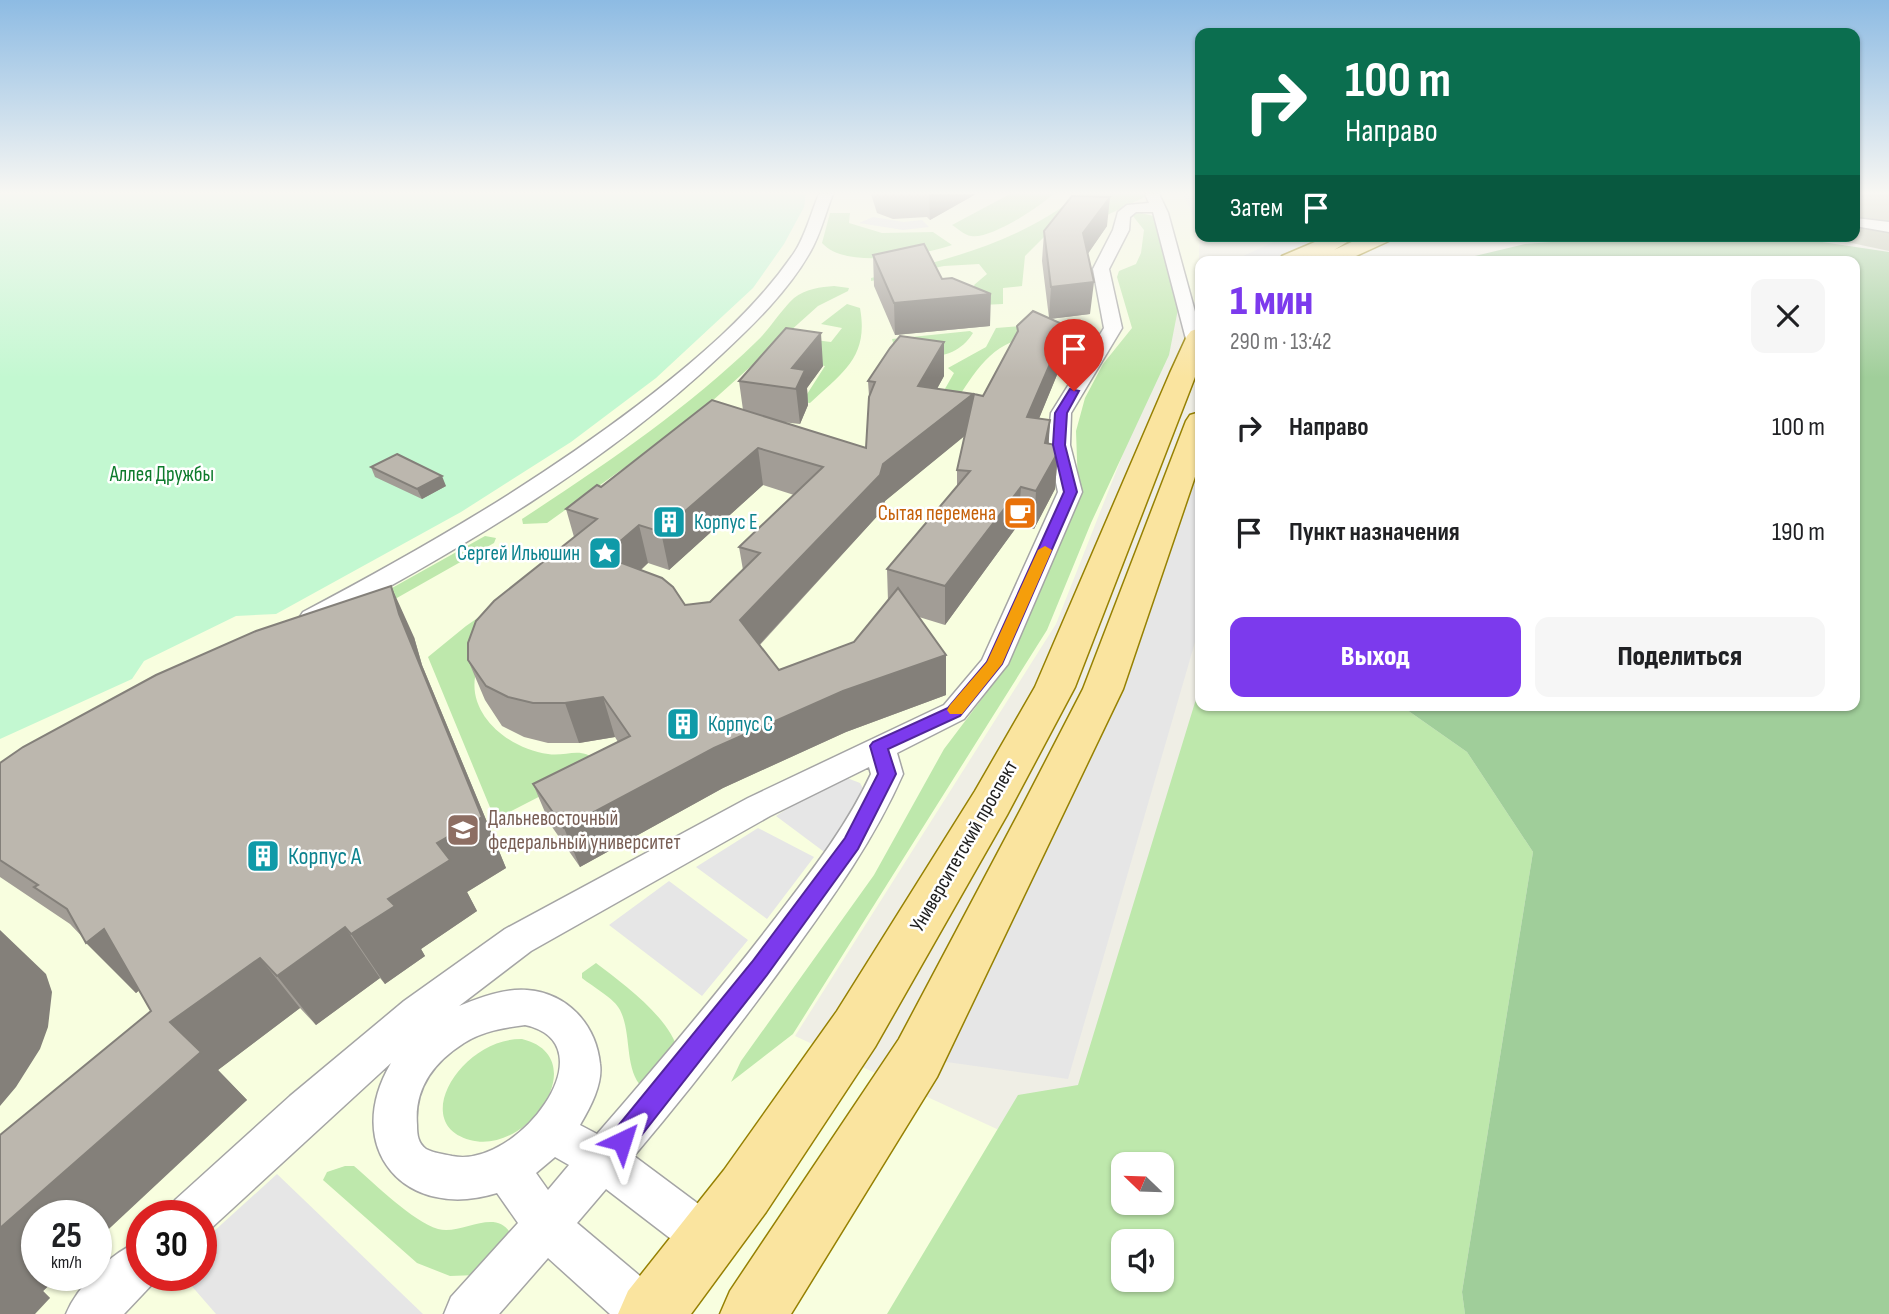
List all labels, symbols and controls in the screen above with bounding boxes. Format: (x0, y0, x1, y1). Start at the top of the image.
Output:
text: 100 m (1345, 52, 1451, 111)
icon: right (1230, 56, 1321, 147)
text: Направо (1345, 112, 1438, 151)
icon: arrive (1297, 189, 1335, 227)
text: Затем (1230, 193, 1283, 224)
text: 1 мин (1230, 276, 1313, 327)
button: close (1751, 279, 1825, 353)
pin (1044, 319, 1104, 391)
text: 290 m · 13:42 (1230, 328, 1331, 356)
icon: arrive (1055, 330, 1093, 368)
icon: right (1230, 409, 1268, 447)
text: Направо (1289, 412, 1368, 443)
text: 100 m (1772, 412, 1825, 443)
park label: Аллея Дружбы (109, 462, 214, 487)
cafe icon: Сытая перемена (1001, 494, 1039, 532)
place label: Сытая перемена (878, 501, 996, 526)
building icon: Корпус E (650, 503, 688, 541)
place label: Корпус E (694, 510, 758, 535)
icon: arrive (1230, 514, 1268, 552)
text: Пункт назначения (1289, 517, 1460, 548)
text: 190 m (1772, 517, 1825, 548)
place icon: Сергей Ильюшин (586, 534, 624, 572)
place label: Сергей Ильюшин (457, 541, 580, 566)
button: Выход (1230, 617, 1521, 697)
button: Поделиться (1535, 617, 1825, 697)
building icon: Корпус C (664, 705, 702, 743)
place label: Корпус C (708, 712, 773, 737)
street label: Университетский проспект (905, 756, 1023, 936)
place label: Дальневосточный федеральный университет (488, 806, 681, 855)
school or university icon: Дальневосточный федеральный университет (444, 811, 482, 849)
building icon: Корпус A (244, 837, 282, 875)
place label: Корпус A (288, 842, 362, 871)
position arrow (585, 1104, 659, 1178)
north arrow (1111, 1152, 1174, 1214)
map controls (1111, 1152, 1174, 1292)
speed limit sign: 30 (126, 1200, 217, 1291)
text: 25 (51, 1215, 82, 1258)
button: sound (1111, 1229, 1174, 1292)
text: km/h (51, 1252, 82, 1273)

